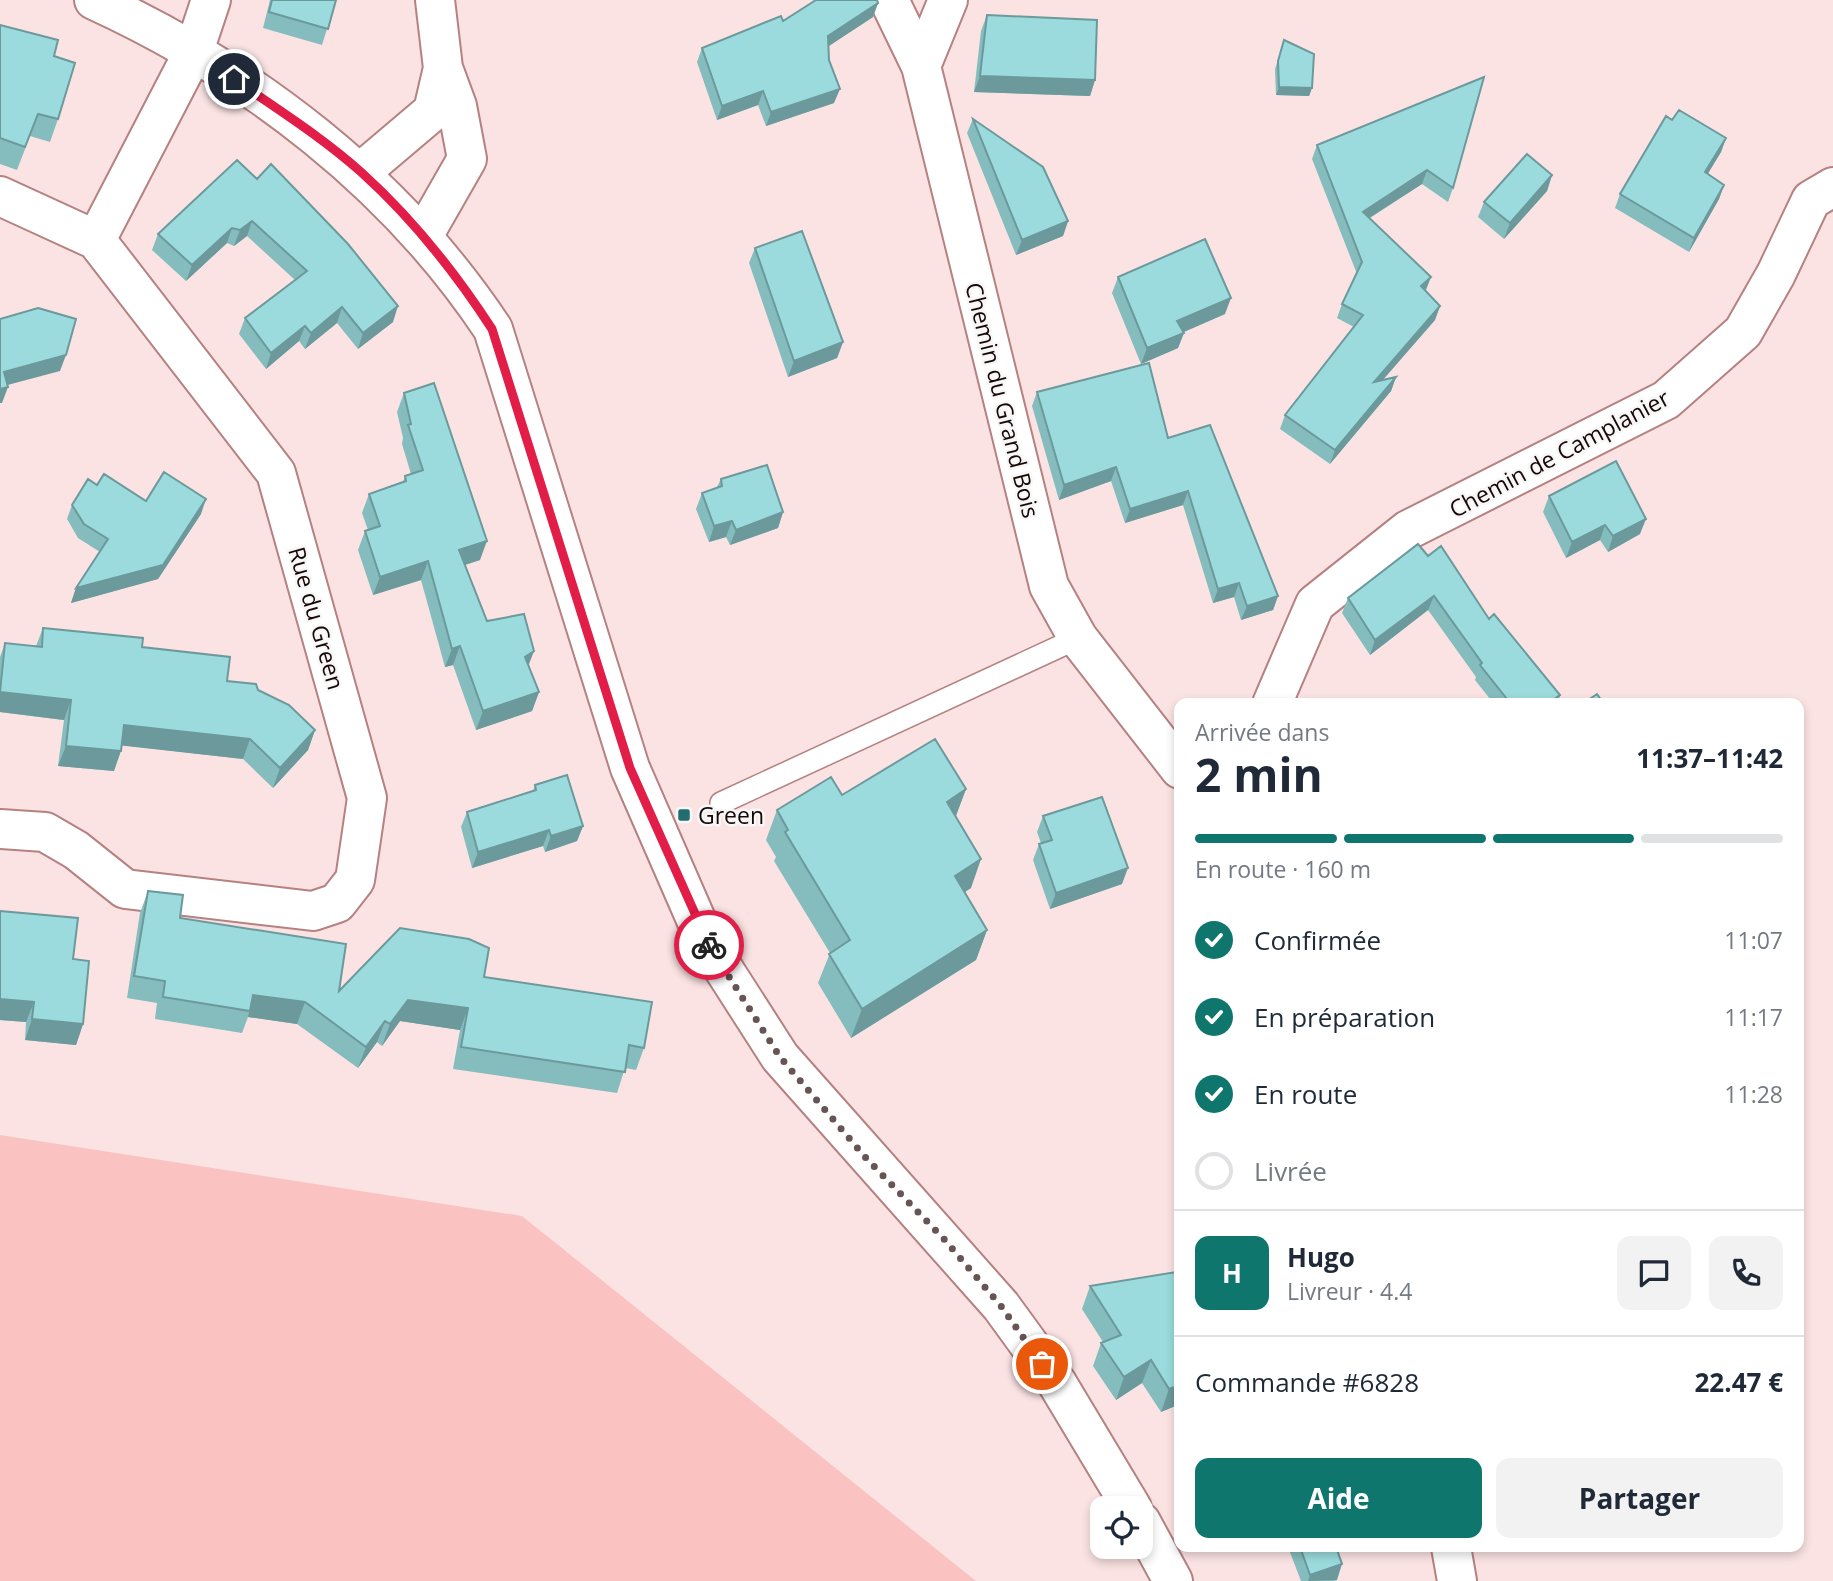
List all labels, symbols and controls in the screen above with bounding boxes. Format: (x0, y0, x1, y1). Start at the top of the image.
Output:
pin (204, 49, 264, 109)
icon: home (215, 60, 253, 98)
street label: Chemin du Grand Bois (958, 279, 1048, 521)
street label: Chemin de Camplanier (1443, 381, 1675, 525)
street label: Rue du Green (281, 543, 353, 693)
text: Arrivée dans (1195, 716, 1329, 748)
text: 11:37–11:42 (1636, 740, 1783, 776)
text: 2 min (1195, 743, 1323, 805)
place label: Green (698, 799, 764, 831)
marker: Green (676, 807, 692, 823)
text: En route · 160 m (1195, 853, 1371, 885)
courier (674, 910, 744, 980)
icon: check (1195, 921, 1233, 959)
text: Confirmée (1254, 922, 1381, 958)
text: 11:07 (1724, 924, 1783, 956)
icon: bike (690, 926, 728, 964)
icon: check (1195, 998, 1233, 1036)
text: En préparation (1254, 999, 1435, 1035)
text: 11:17 (1724, 1001, 1783, 1033)
icon: check (1195, 1075, 1233, 1113)
text: En route (1254, 1076, 1357, 1112)
text: 11:28 (1724, 1078, 1783, 1110)
text: Livrée (1254, 1153, 1327, 1189)
button: chat (1617, 1236, 1691, 1310)
button: phone (1709, 1236, 1783, 1310)
text: Hugo (1287, 1239, 1355, 1275)
text: H (1222, 1255, 1242, 1291)
text: Livreur · 4.4 (1287, 1275, 1412, 1307)
pin (1012, 1334, 1072, 1394)
icon: bag (1023, 1345, 1061, 1383)
text: Commande #6828 (1195, 1364, 1419, 1400)
text: 22.47 € (1695, 1364, 1783, 1400)
button: Aide (1195, 1458, 1482, 1538)
button: Partager (1496, 1458, 1783, 1538)
map controls (1090, 1496, 1153, 1559)
button: locate (1090, 1496, 1153, 1559)

